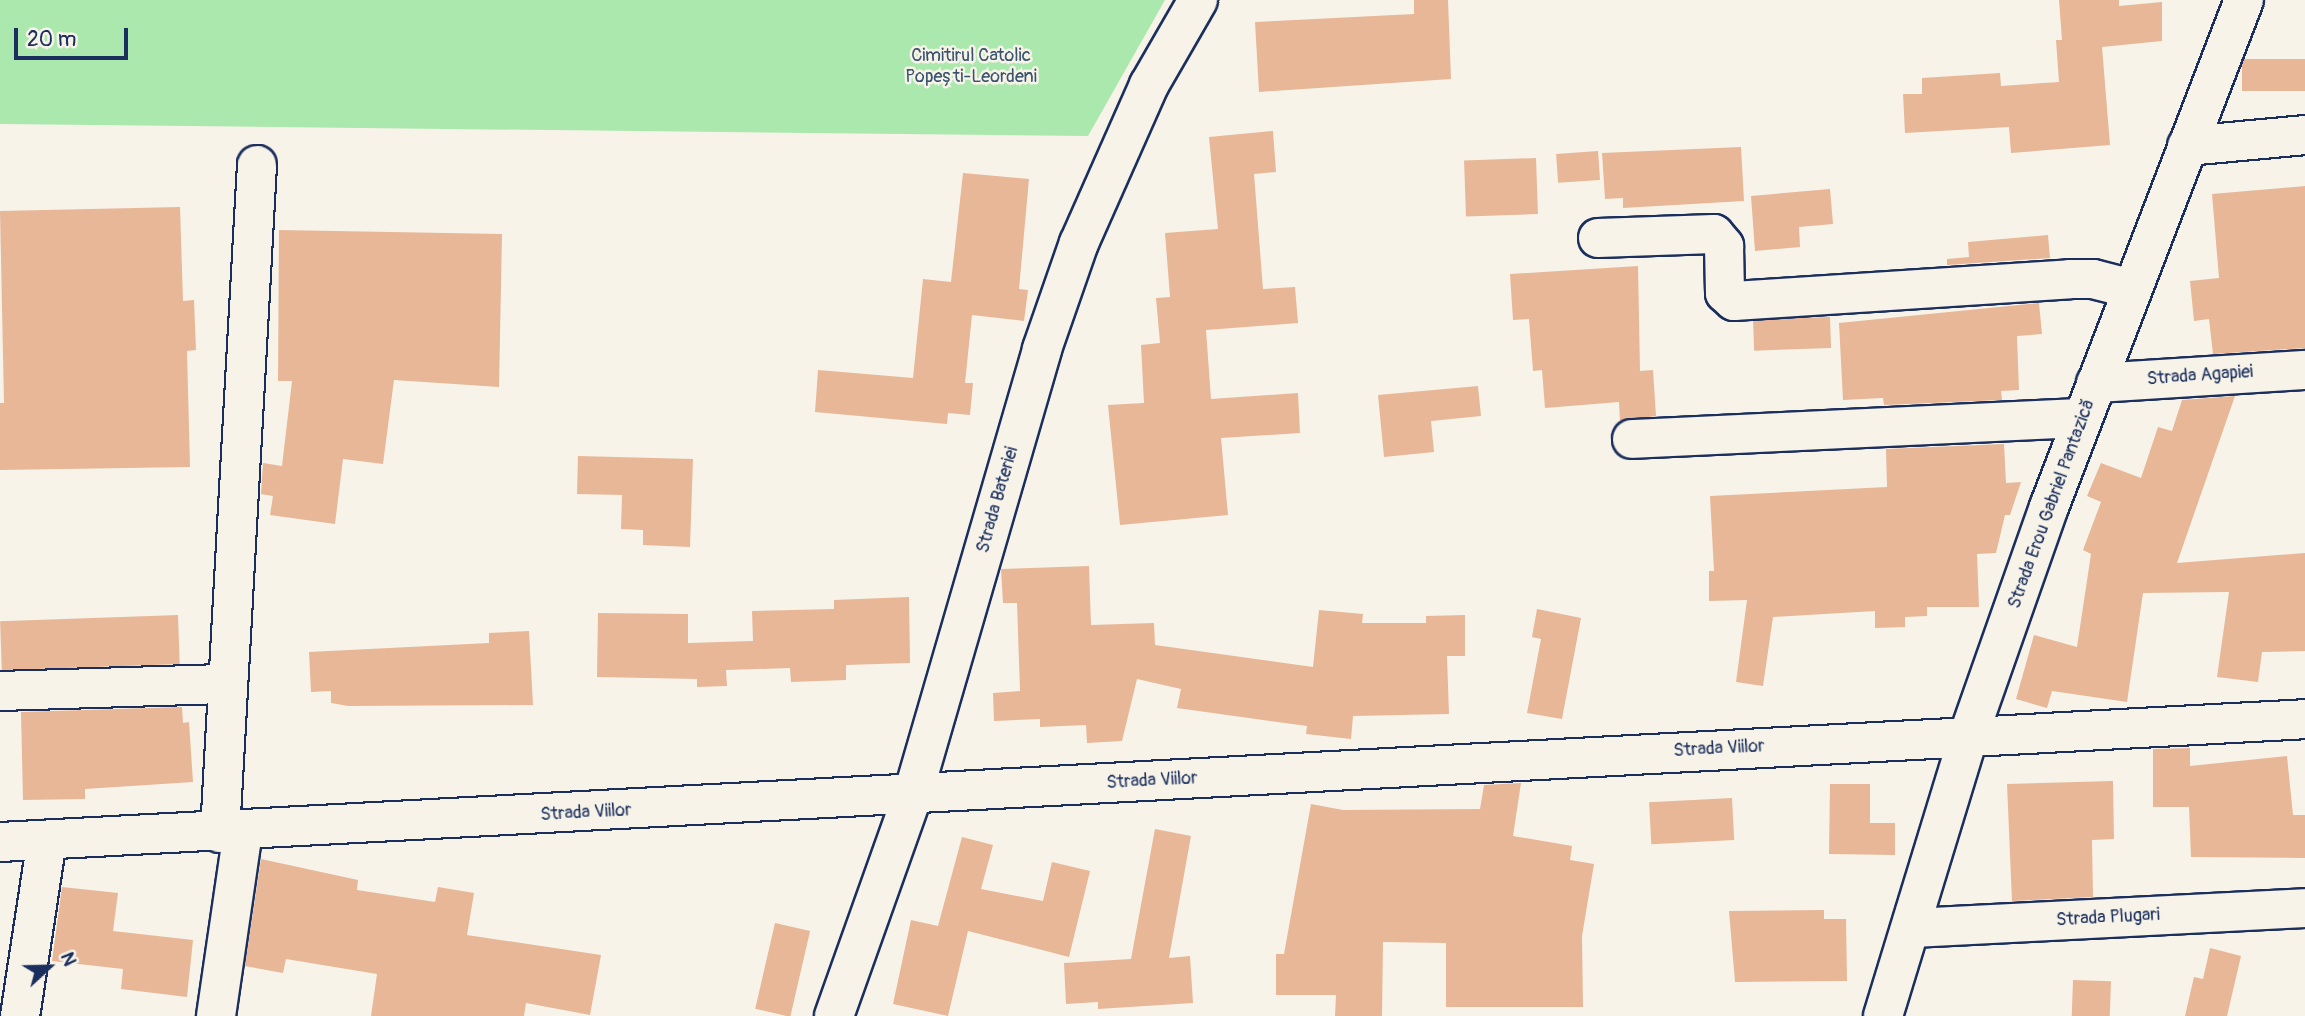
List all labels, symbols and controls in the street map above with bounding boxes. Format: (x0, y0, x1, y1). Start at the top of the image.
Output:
scale bar (18, 14, 131, 58)
text: 20 m (27, 26, 76, 53)
park label: Cimitirul Catolic Popești-Leordeni (905, 46, 1037, 88)
street label: Strada Agapiei (2146, 362, 2254, 390)
street label: Strada Erou Gabriel Pantazică (2004, 396, 2100, 612)
street label: Strada Bateriei (973, 444, 1023, 556)
street label: Strada Viilor (1673, 736, 1765, 762)
street label: Strada Viilor (1106, 768, 1198, 794)
street label: Strada Viilor (540, 800, 632, 826)
street label: Strada Plugari (2056, 904, 2160, 932)
north arrow (14, 932, 84, 1002)
text: N (55, 949, 82, 970)

